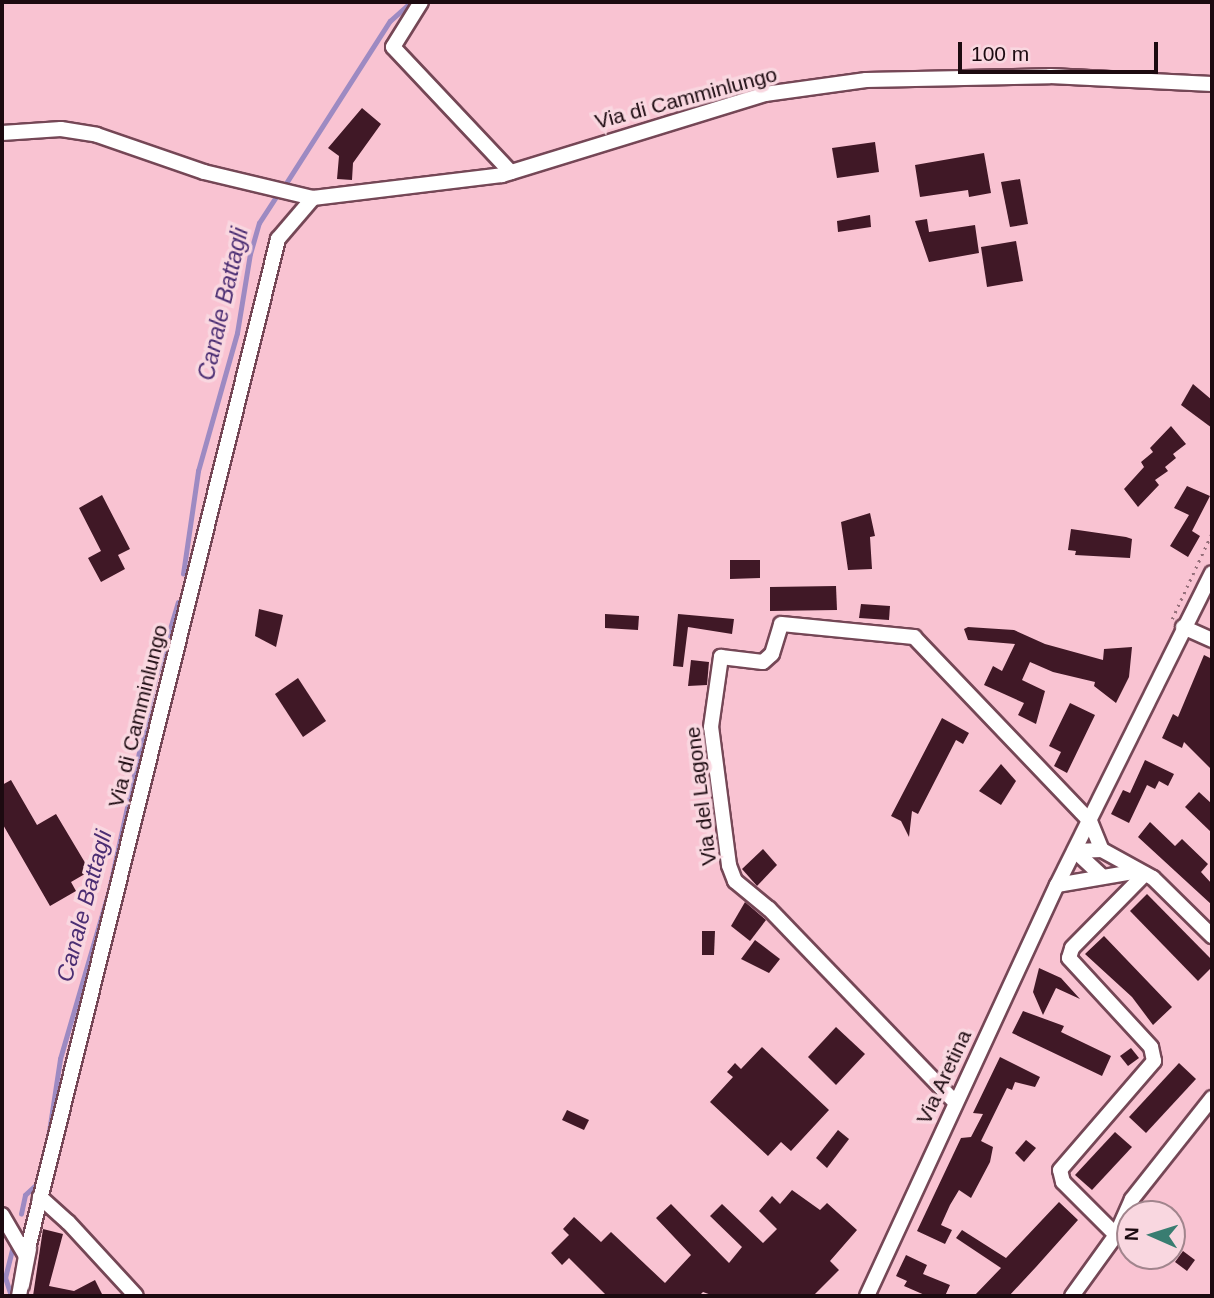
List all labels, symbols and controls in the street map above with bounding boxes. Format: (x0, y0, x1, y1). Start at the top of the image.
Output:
scale bar (962, 28, 1162, 72)
text: 100 m (971, 42, 1029, 65)
street label: Via di Camminlungo (592, 62, 780, 134)
water label: Canale Battagli (192, 225, 254, 383)
street label: Via di Camminlungo (103, 622, 173, 810)
street label: Via del Lagone (680, 725, 722, 867)
water label: Canale Battagli (50, 827, 118, 985)
street label: Via Aretina (911, 1025, 977, 1129)
north arrow (1116, 1200, 1186, 1270)
text: N (1121, 1227, 1142, 1241)

